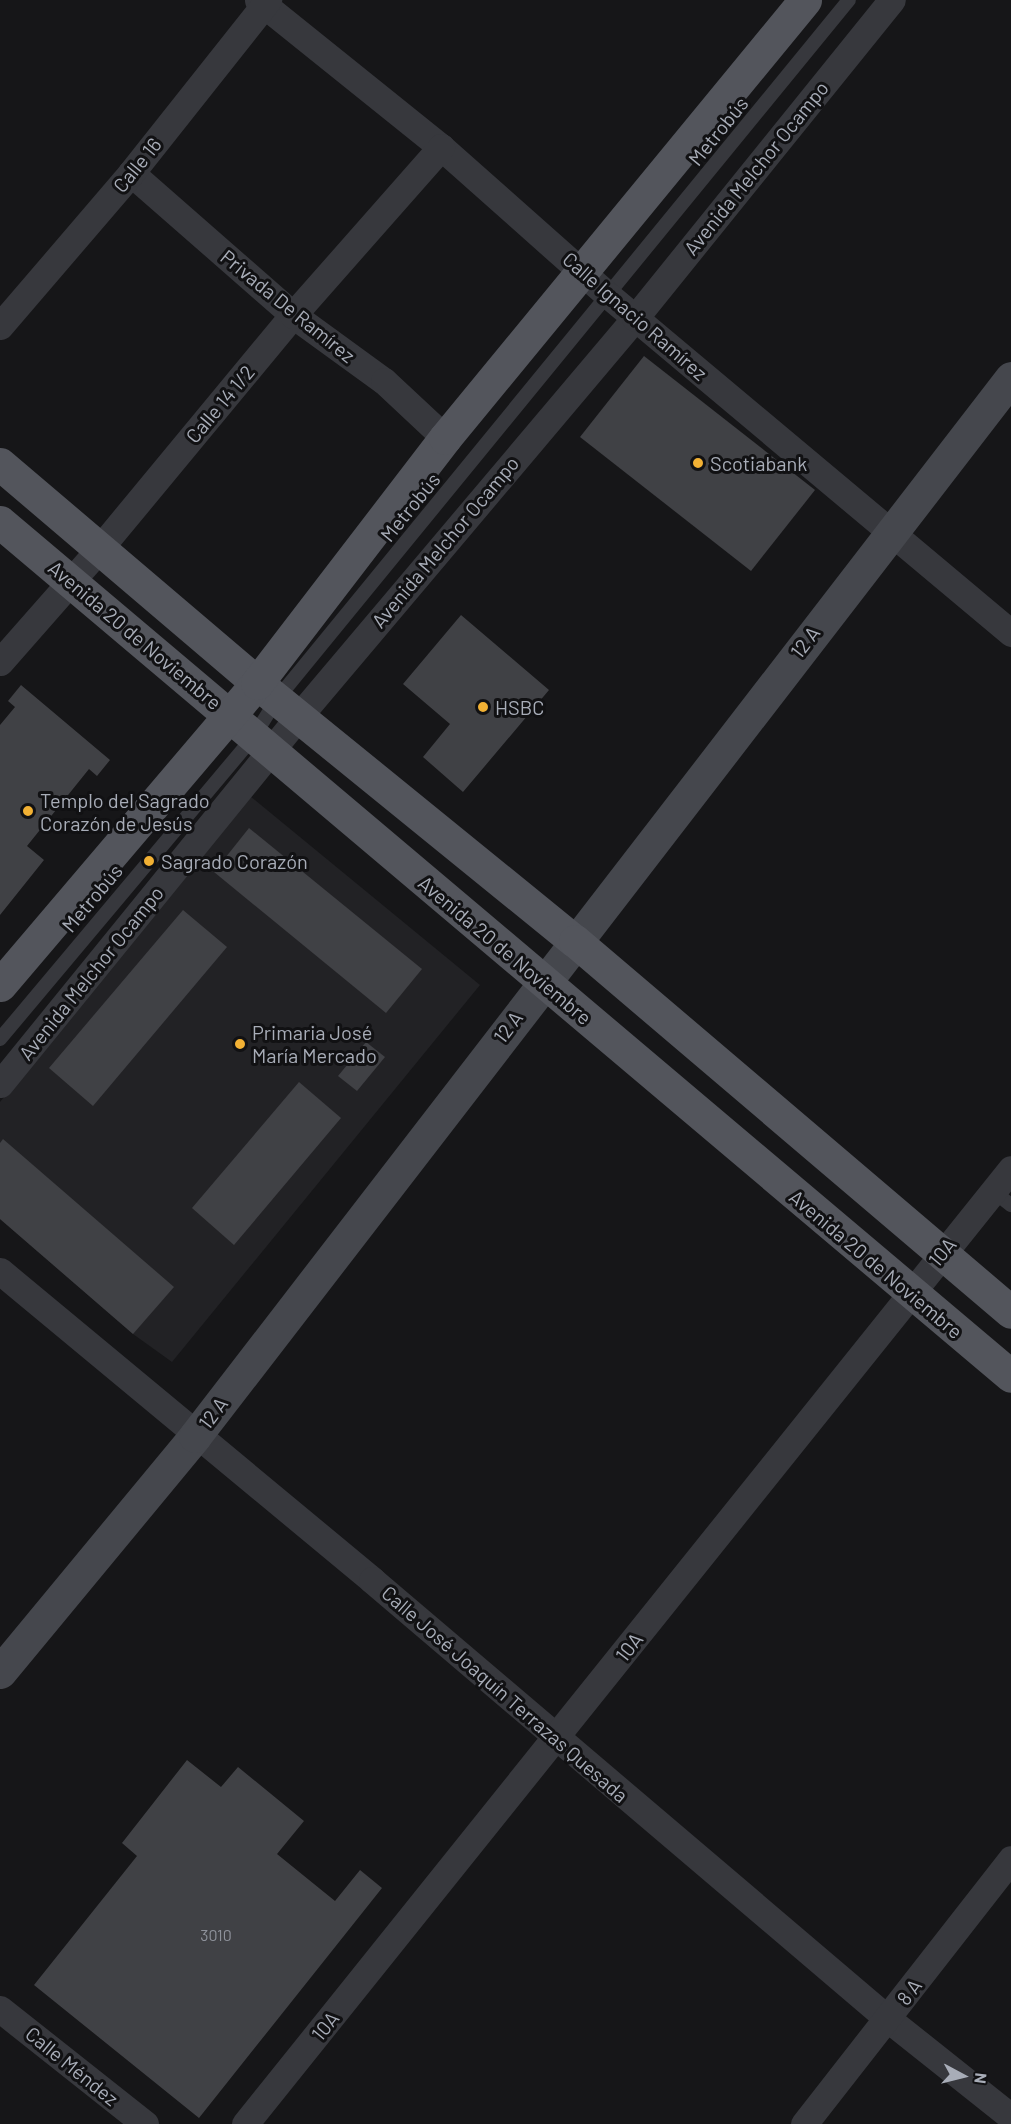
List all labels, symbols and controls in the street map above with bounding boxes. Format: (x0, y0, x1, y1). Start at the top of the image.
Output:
street label: Avenida Melchor Ocampo (679, 76, 833, 260)
street label: Metrobús (683, 92, 753, 170)
street label: Calle 16 (108, 133, 166, 197)
street label: Privada De Ramírez (216, 244, 360, 368)
street label: Calle Ignacio Ramírez (558, 247, 712, 385)
street label: Calle 14 1/2 (181, 360, 259, 448)
street label: Avenida Melchor Ocampo (366, 451, 524, 633)
place label: Scotiabank (710, 451, 807, 475)
marker: Scotiabank (691, 456, 705, 470)
street label: Metrobús (375, 468, 445, 546)
street label: Avenida 20 de Noviembre (44, 556, 226, 714)
street label: 12 A (785, 621, 825, 663)
place label: HSBC (495, 695, 544, 719)
marker: HSBC (476, 700, 490, 714)
place label: Templo del Sagrado Corazón de Jesús (40, 788, 210, 835)
marker: Templo del Sagrado Corazón de Jesús (21, 804, 35, 818)
place label: Sagrado Corazón (161, 849, 308, 873)
marker: Sagrado Corazón (142, 854, 156, 868)
street label: Metrobús (57, 859, 127, 937)
street label: Avenida 20 de Noviembre (414, 871, 596, 1029)
street label: Avenida Melchor Ocampo (14, 881, 168, 1065)
street label: 12 A (488, 1006, 528, 1048)
place label: Primaria José María Mercado (252, 1020, 377, 1067)
marker: Primaria José María Mercado (233, 1037, 247, 1051)
street label: Avenida 20 de Noviembre (785, 1185, 967, 1343)
street label: 10A (923, 1233, 961, 1271)
street label: 12 A (193, 1392, 233, 1434)
street label: Calle José Joaquín Terrazas Quesada (377, 1581, 633, 1807)
street label: 10A (610, 1628, 648, 1666)
house number: 3010 (200, 1925, 232, 1945)
street label: 8 A (891, 1974, 927, 2010)
street label: 10A (306, 2007, 344, 2045)
street label: Calle Méndez (21, 2021, 123, 2111)
north arrow (933, 2046, 993, 2106)
text: N (971, 2072, 991, 2085)

